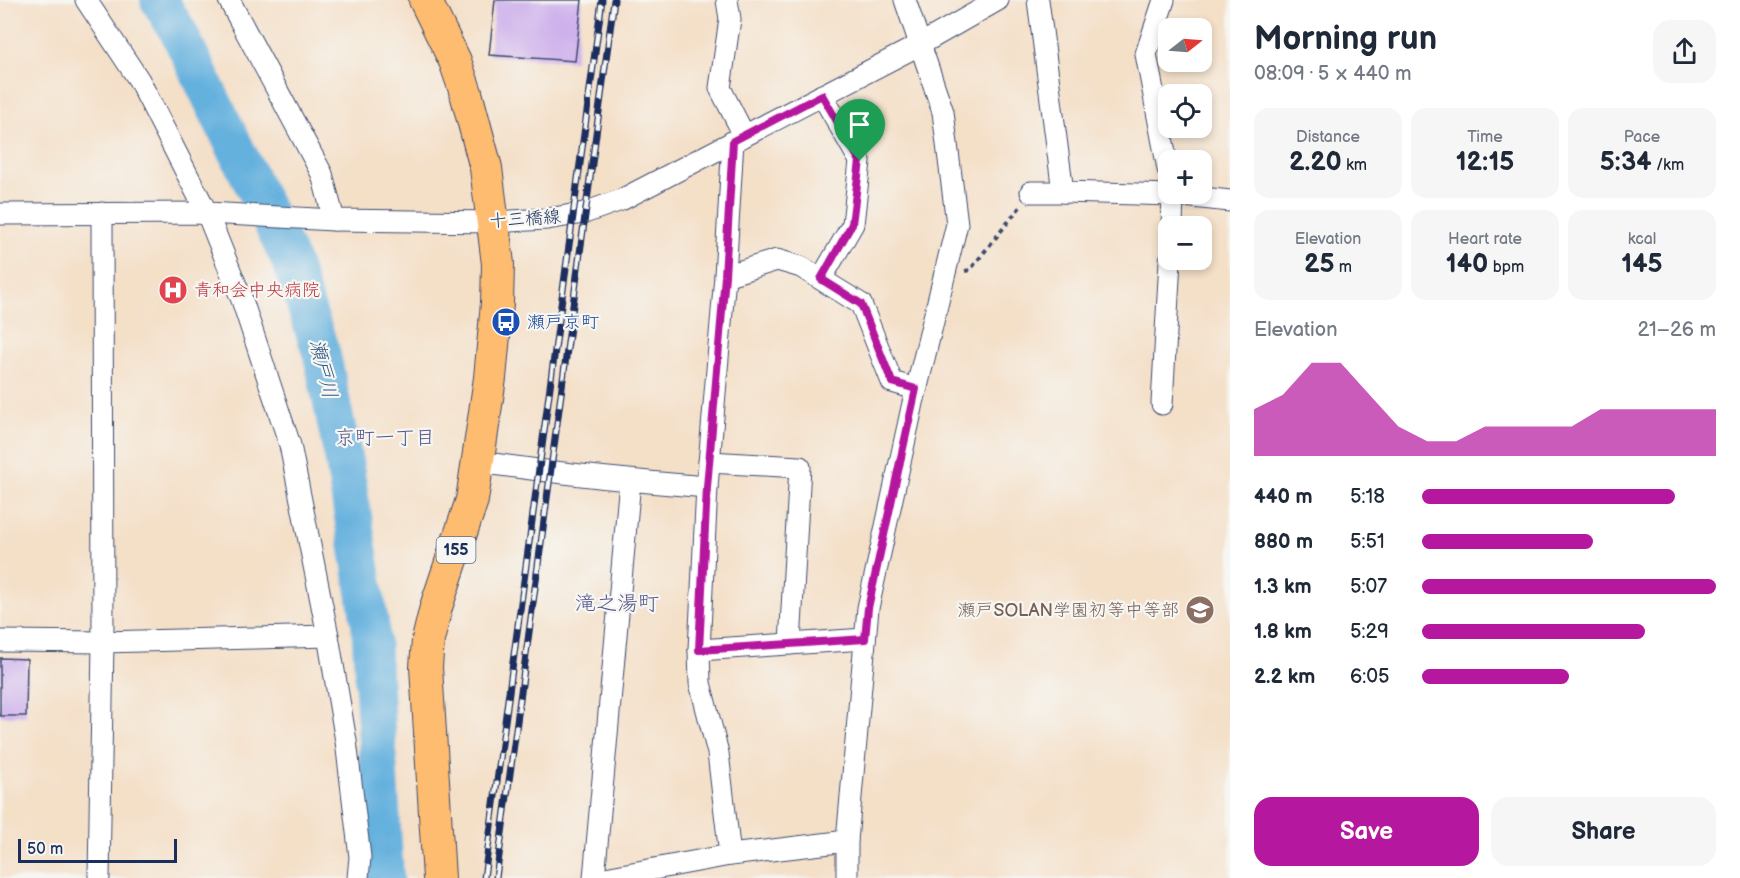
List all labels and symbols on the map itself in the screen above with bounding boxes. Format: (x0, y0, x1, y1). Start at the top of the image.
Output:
north arrow (1158, 18, 1212, 72)
pin (834, 99, 885, 161)
street label: 十三橋線 (488, 206, 562, 232)
hospital icon: 青和会中央病院 (157, 274, 189, 306)
place label: 青和会中央病院 (194, 280, 320, 301)
bus stop icon: 瀬戸京町 (490, 306, 522, 338)
place label: 瀬戸京町 (527, 312, 599, 333)
water label: 瀬戸川 (304, 337, 342, 401)
district label: 京町一丁目 (335, 426, 435, 450)
road number: 155 (436, 537, 476, 563)
district label: 滝之湯町 (575, 591, 659, 616)
school or university icon: 瀬戸SOLAN学園初等中等部 (1184, 594, 1216, 626)
place label: 瀬戸SOLAN学園初等中等部 (958, 600, 1179, 621)
scale bar (18, 836, 177, 864)

